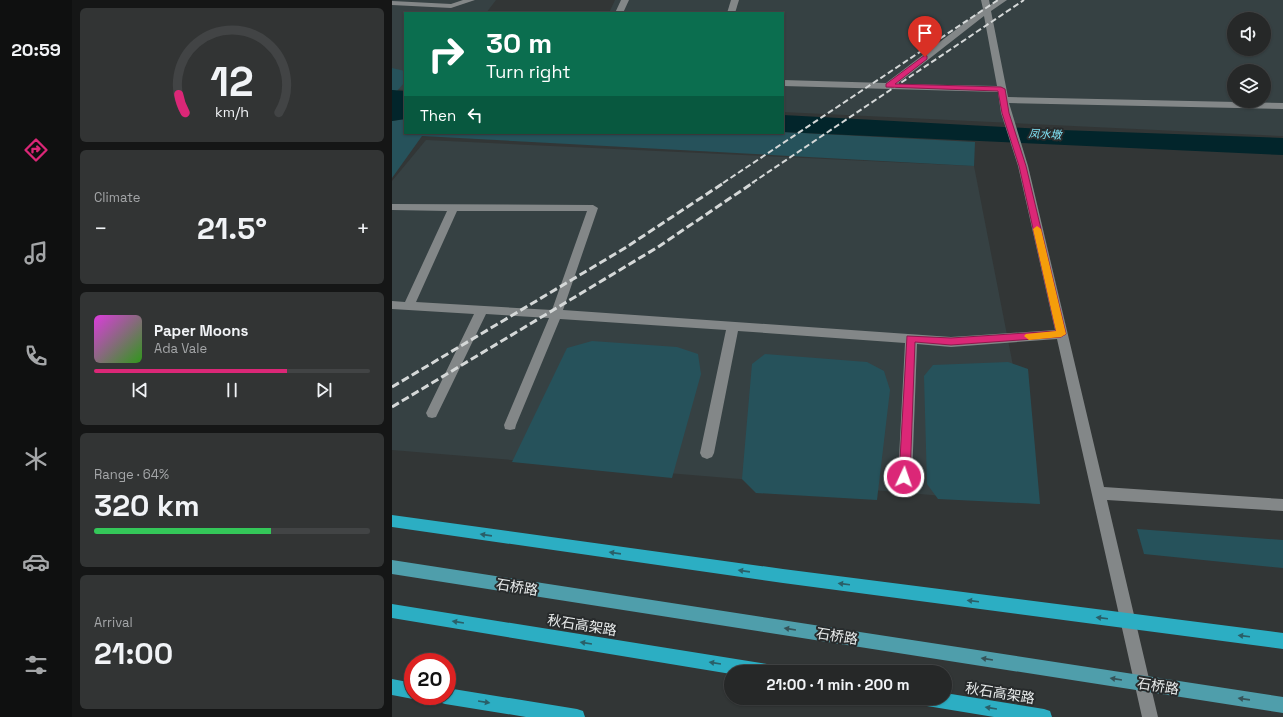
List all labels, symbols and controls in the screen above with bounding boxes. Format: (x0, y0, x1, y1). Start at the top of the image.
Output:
map controls (1227, 12, 1271, 108)
button: sound (1227, 12, 1271, 56)
pin (908, 16, 942, 57)
icon: arrive (914, 22, 936, 44)
text: 30 m (486, 25, 552, 61)
icon: right (420, 28, 472, 80)
text: 20:59 (11, 38, 61, 61)
text: 12 (210, 55, 254, 108)
text: Turn right (486, 60, 570, 83)
button: layers (1227, 64, 1271, 108)
text: km/h (215, 102, 249, 120)
icon: left (464, 104, 486, 126)
text: Then (420, 106, 456, 125)
water label: 凤水墩 (1028, 126, 1064, 142)
icon: directions (22, 136, 50, 164)
text: Climate (94, 189, 140, 206)
text: 21.5° (197, 209, 267, 248)
text: − (94, 214, 108, 242)
text: + (356, 214, 370, 242)
icon: music (22, 239, 50, 267)
text: Paper Moons (154, 321, 248, 340)
text: Ada Vale (154, 340, 207, 357)
icon: phone (22, 342, 50, 370)
icon: previous (129, 379, 151, 401)
icon: pause (221, 379, 243, 401)
icon: next (313, 379, 335, 401)
icon: climate (22, 445, 50, 473)
position arrow (883, 456, 925, 498)
text: Range · 64% (94, 466, 169, 483)
text: 320 km (94, 486, 200, 525)
one-way arrow (480, 532, 493, 538)
icon: car (22, 548, 50, 576)
one-way arrow (609, 550, 621, 556)
one-way arrow (738, 568, 750, 574)
street label: 石桥路 (495, 575, 539, 599)
one-way arrow (838, 581, 850, 587)
one-way arrow (967, 598, 979, 604)
street label: 秋石高架路 (546, 611, 618, 639)
text: Arrival (94, 614, 133, 631)
one-way arrow (1095, 615, 1108, 621)
one-way arrow (452, 619, 464, 625)
street label: 石桥路 (815, 624, 859, 648)
one-way arrow (784, 626, 796, 632)
one-way arrow (1238, 633, 1250, 639)
text: 21:00 (94, 634, 173, 673)
one-way arrow (580, 639, 592, 645)
icon: filters (22, 651, 50, 679)
speed limit sign: 20 (404, 653, 456, 705)
one-way arrow (981, 656, 994, 662)
one-way arrow (709, 660, 721, 666)
street label: 石桥路 (1136, 674, 1180, 698)
text: 21:00 · 1 min · 200 m (767, 675, 909, 694)
one-way arrow (1110, 676, 1122, 682)
street label: 秋石高架路 (964, 679, 1036, 707)
one-way arrow (1238, 696, 1251, 702)
one-way arrow (478, 699, 490, 705)
one-way arrow (985, 705, 997, 711)

